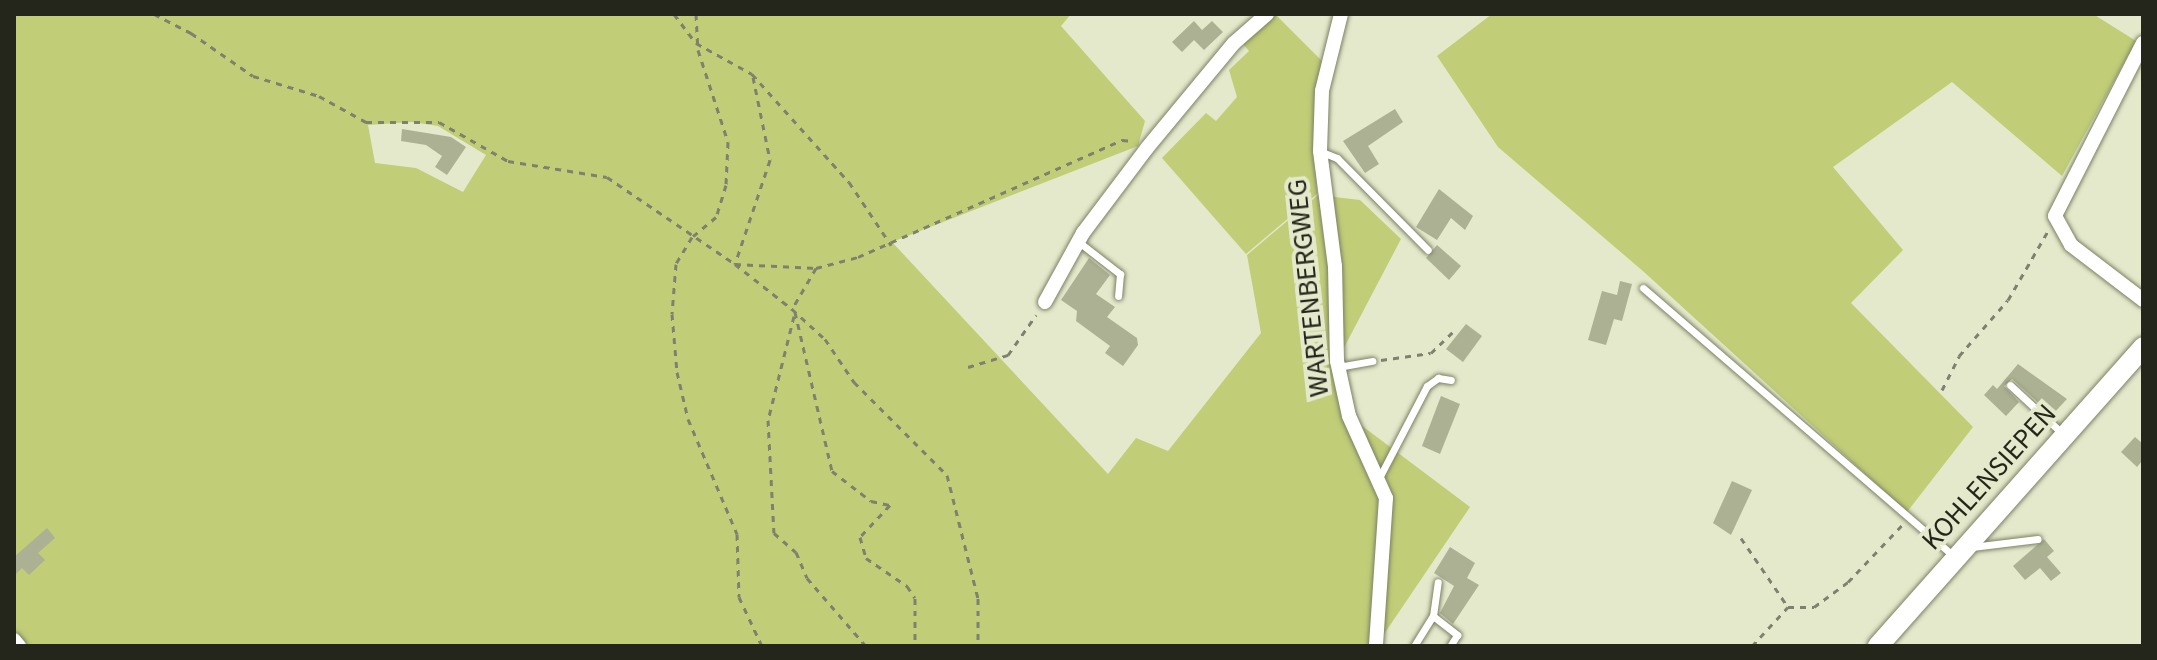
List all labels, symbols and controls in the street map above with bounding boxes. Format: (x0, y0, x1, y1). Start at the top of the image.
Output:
street label: WARTENBERGWEG (1280, 177, 1336, 399)
street label: KOHLENSIEPEN (1915, 397, 2063, 557)

